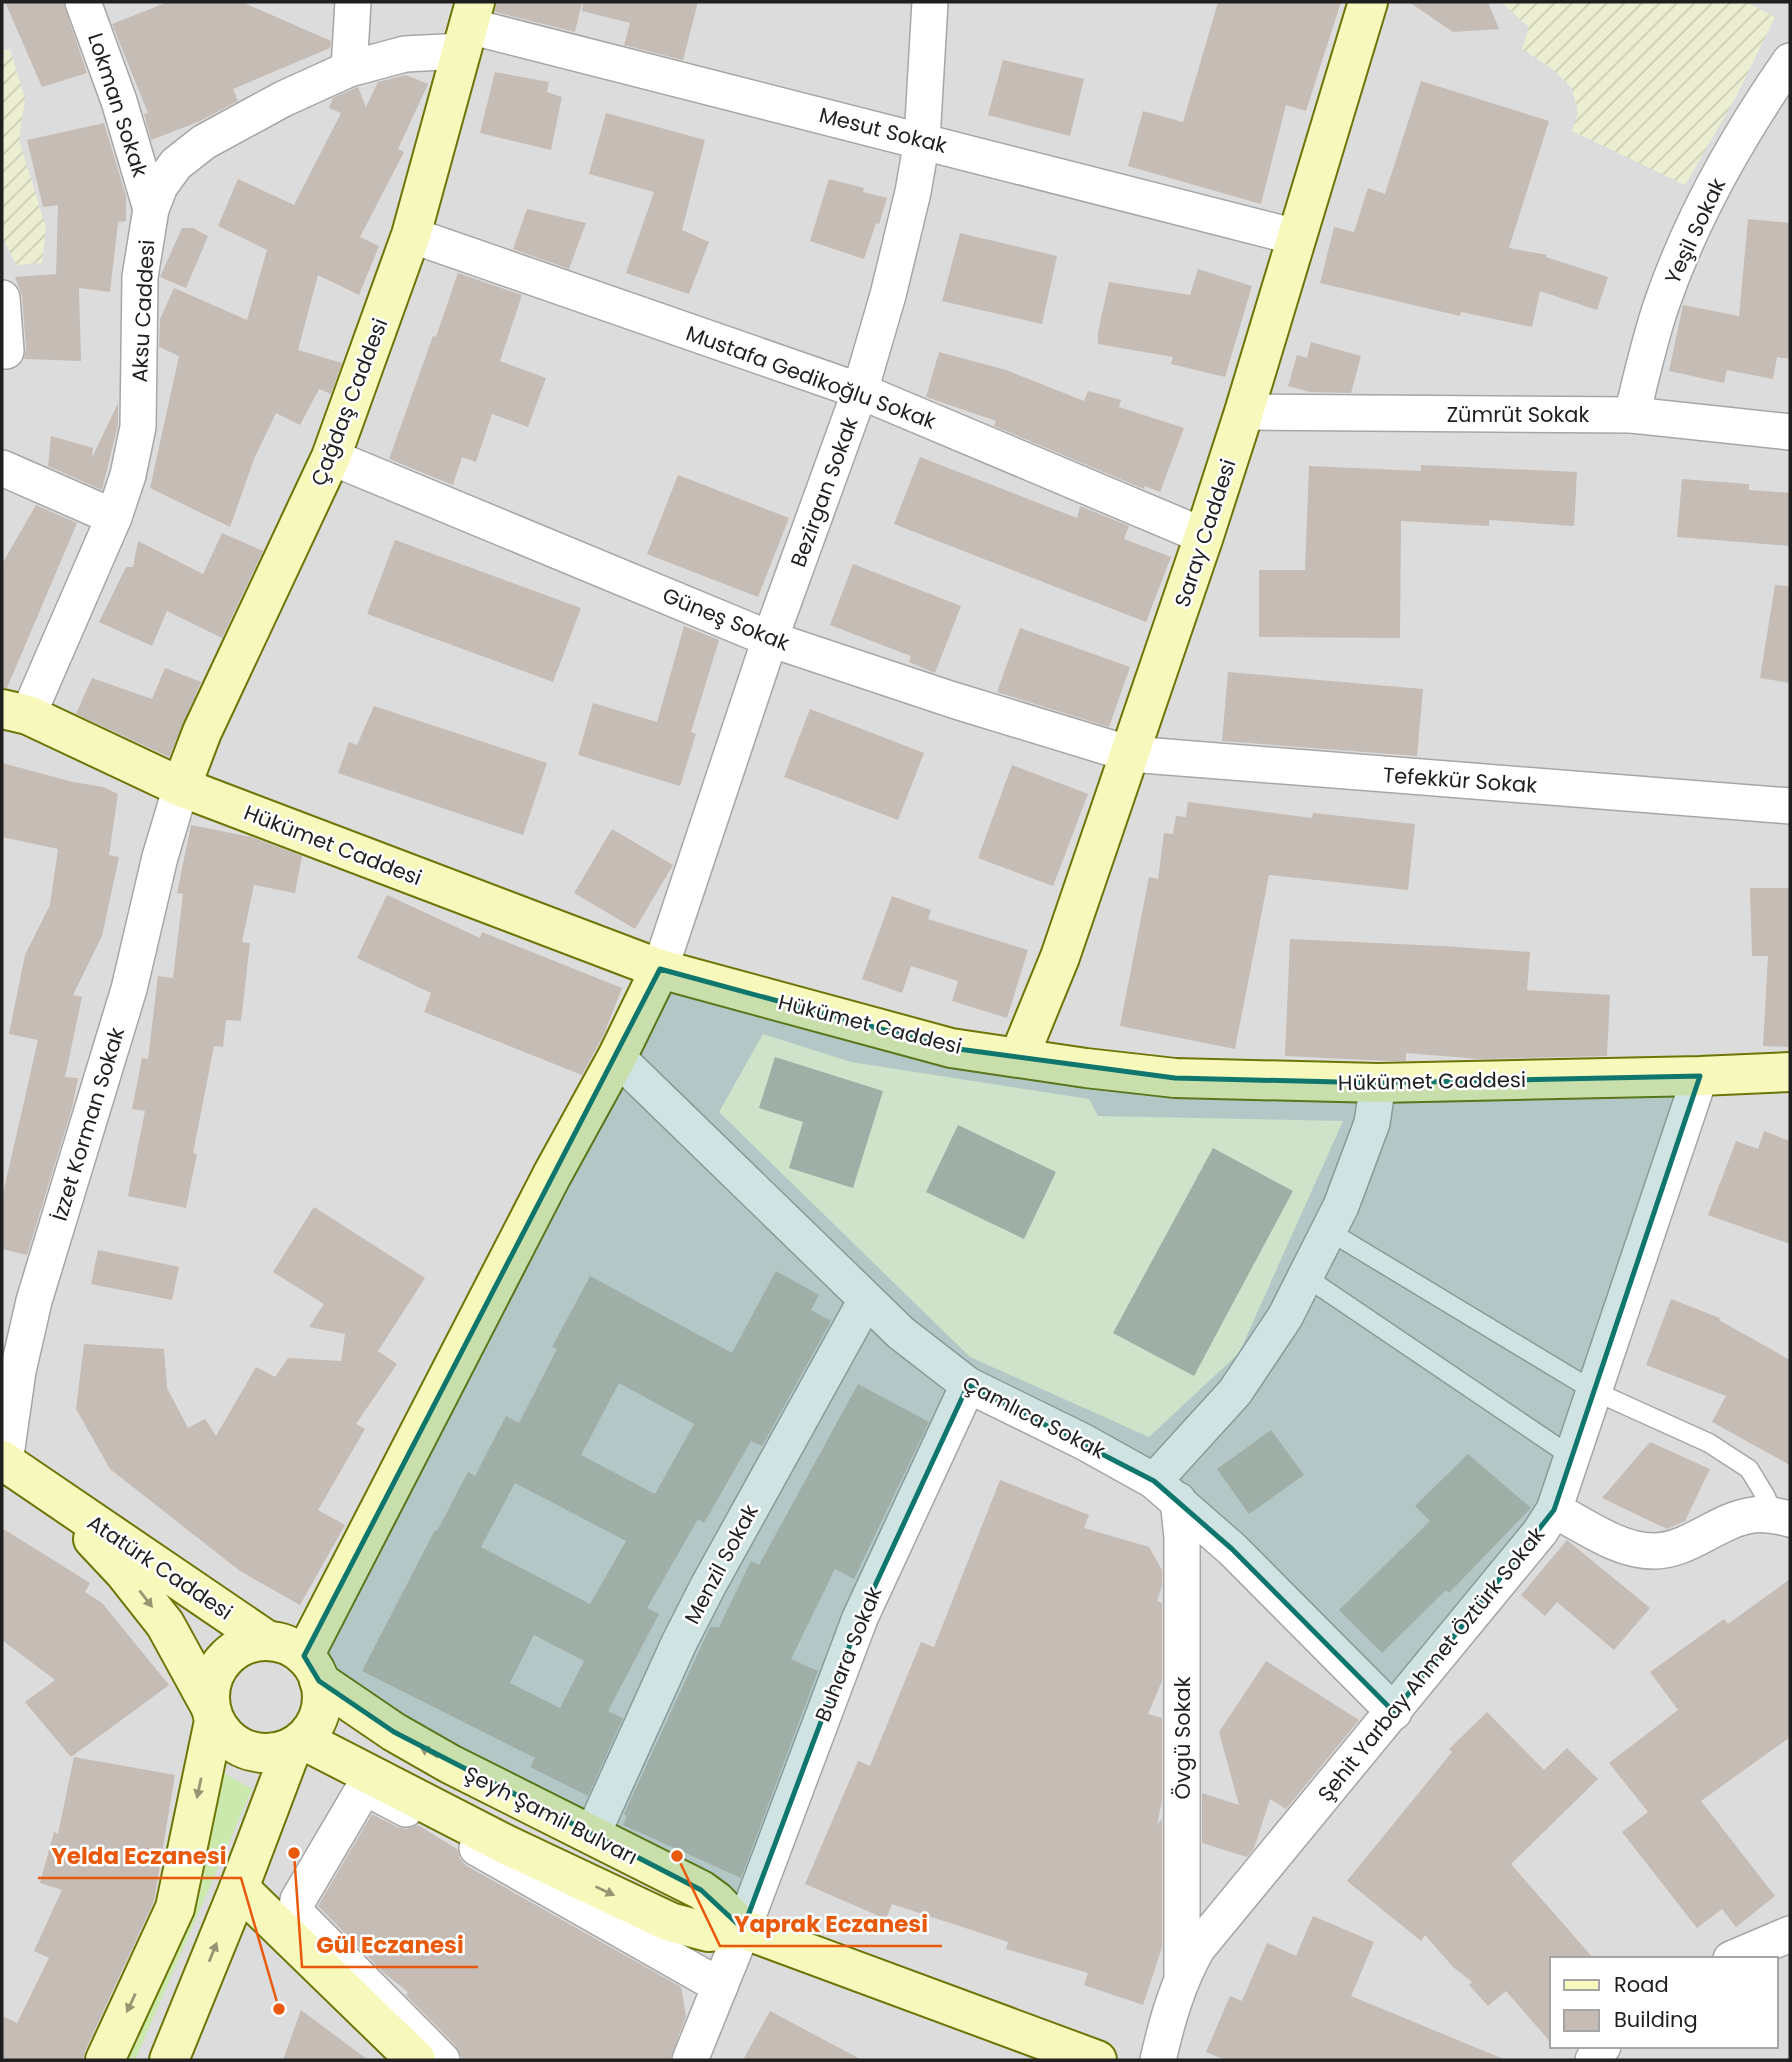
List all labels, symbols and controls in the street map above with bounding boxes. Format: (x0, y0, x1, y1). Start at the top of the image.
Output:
street label: Lokman Sokak (81, 29, 155, 181)
street label: Mesut Sokak (816, 100, 950, 160)
street label: Yeşil Sokak (1658, 173, 1732, 289)
street label: Aksu Caddesi (125, 239, 161, 383)
street label: Çağdaş Caddesi (304, 314, 394, 490)
street label: Mustafa Gedikoğlu Sokak (682, 318, 940, 436)
street label: Zümrüt Sokak (1447, 400, 1589, 429)
street label: Bezirgan Sokak (783, 413, 865, 571)
street label: Saray Caddesi (1167, 455, 1243, 611)
street label: Güneş Sokak (658, 580, 794, 658)
street label: Tefekkür Sokak (1382, 760, 1538, 800)
street label: Hükümet Caddesi (240, 798, 426, 892)
street label: Hükümet Caddesi (775, 987, 965, 1061)
street label: İzzet Korman Sokak (45, 1024, 131, 1224)
street label: Hükümet Caddesi (1338, 1065, 1526, 1097)
street label: Çamlıca Sokak (958, 1369, 1110, 1466)
street label: Menzil Sokak (677, 1499, 765, 1629)
street label: Atatürk Caddesi (82, 1508, 238, 1626)
street label: Şehit Yarbay Ahmet Öztürk Sokak (1311, 1520, 1551, 1807)
street label: Buhara Sokak (808, 1582, 888, 1726)
one-way arrow (138, 1590, 153, 1608)
street label: Övgü Sokak (1168, 1676, 1197, 1800)
one-way arrow (420, 1746, 439, 1758)
street label: Şeyh Şamil Bulvarı (459, 1759, 643, 1871)
one-way arrow (193, 1777, 204, 1799)
callout: Yelda Eczanesi (38, 1834, 241, 1878)
text: Yelda Eczanesi (51, 1840, 227, 1872)
one-way arrow (595, 1885, 615, 1897)
callout: Yaprak Eczanesi (720, 1902, 942, 1946)
text: Yaprak Eczanesi (734, 1908, 928, 1940)
callout: Gül Eczanesi (302, 1923, 478, 1967)
text: Gül Eczanesi (316, 1929, 464, 1961)
one-way arrow (208, 1941, 219, 1962)
legend (1550, 1957, 1778, 2048)
text: Road (1614, 1970, 1669, 1999)
one-way arrow (125, 1993, 137, 2013)
text: Building (1614, 2005, 1698, 2034)

